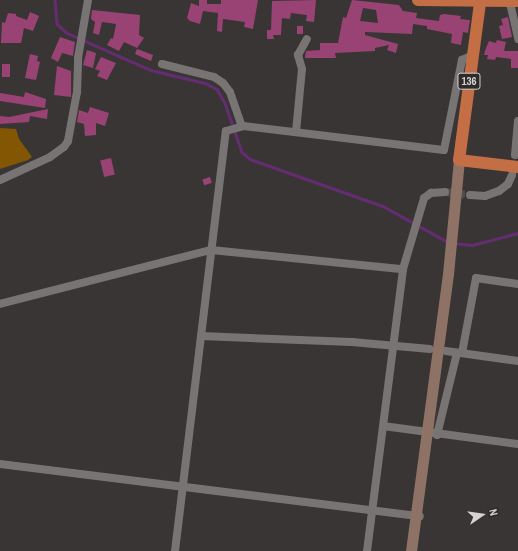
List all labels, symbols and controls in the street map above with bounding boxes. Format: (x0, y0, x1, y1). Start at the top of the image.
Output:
road number: 136 (457, 72, 481, 90)
north arrow (462, 495, 502, 535)
text: N (486, 508, 501, 517)

